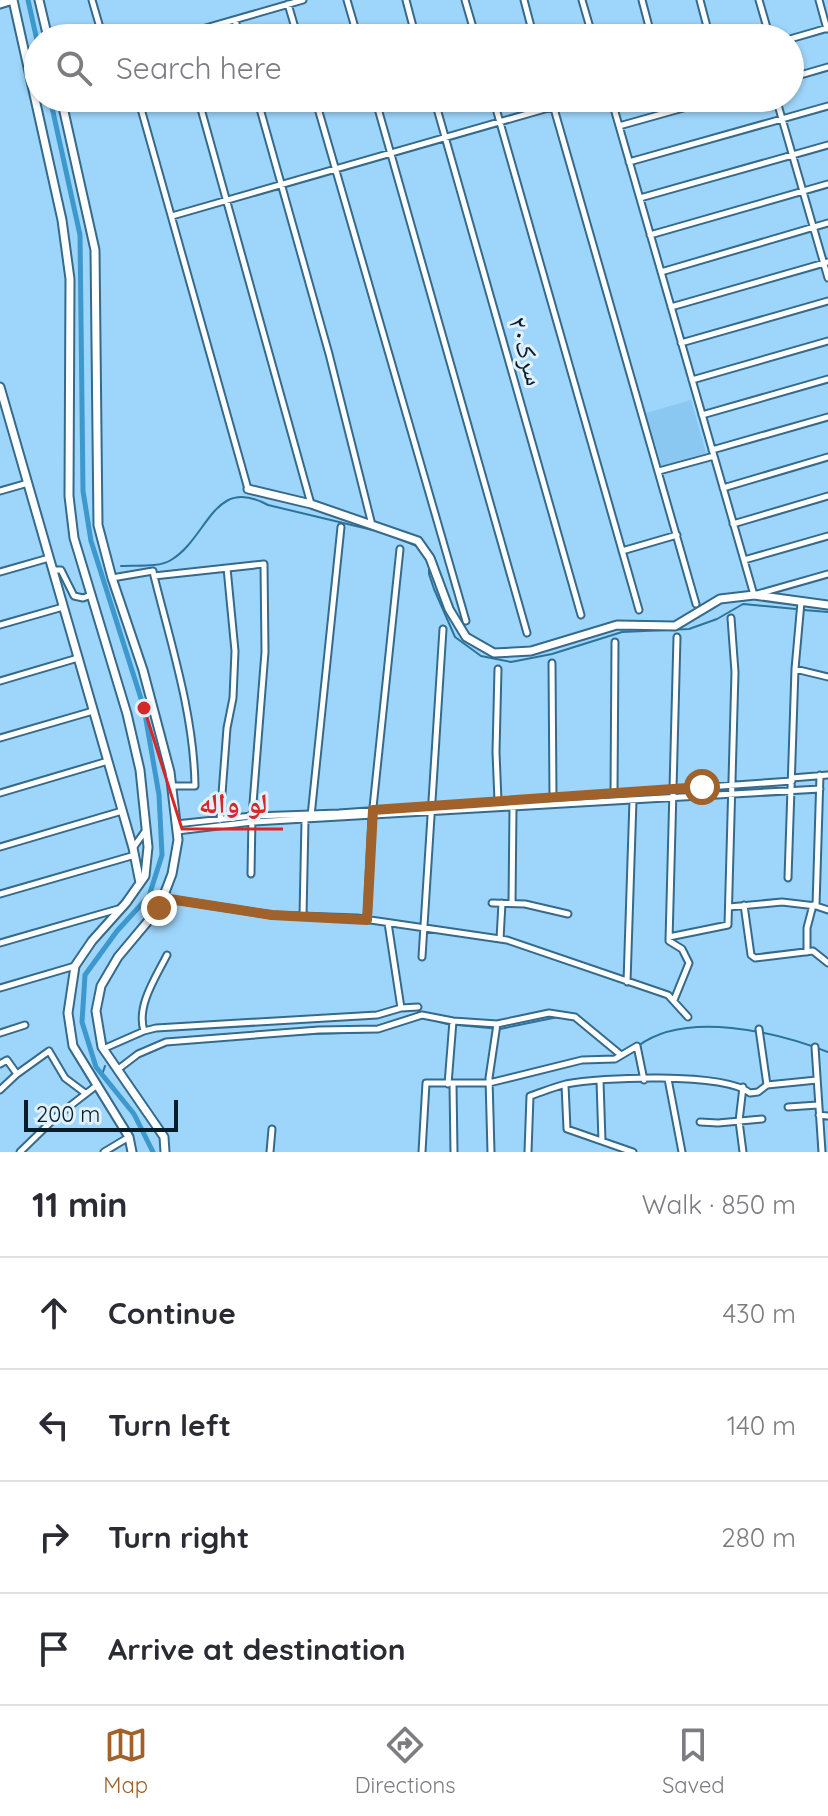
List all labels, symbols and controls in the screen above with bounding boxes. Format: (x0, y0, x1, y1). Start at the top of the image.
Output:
search box (24, 24, 804, 112)
icon: search (52, 46, 96, 90)
text: Search here (116, 49, 282, 87)
street label: سرک۲۰ (502, 313, 552, 389)
route start (684, 769, 720, 805)
callout: لو واله (182, 777, 283, 829)
text: لو واله (199, 785, 267, 820)
route end (141, 890, 177, 926)
scale bar (24, 1096, 178, 1132)
text: 200 m (36, 1100, 100, 1128)
text: 11 min (32, 1183, 128, 1226)
text: Walk · 850 m (642, 1188, 796, 1221)
icon: ahead (32, 1291, 76, 1335)
text: Continue (108, 1294, 236, 1332)
text: 430 m (722, 1297, 796, 1330)
icon: left (32, 1403, 76, 1447)
text: Turn left (108, 1406, 231, 1444)
text: 140 m (727, 1409, 796, 1442)
icon: right (32, 1515, 76, 1559)
text: Turn right (108, 1518, 249, 1556)
text: 280 m (721, 1521, 796, 1554)
icon: arrive (32, 1627, 76, 1671)
text: Arrive at destination (108, 1630, 406, 1668)
tab: Map (103, 1723, 148, 1799)
tab: Directions (355, 1723, 455, 1799)
tab: Saved (662, 1723, 725, 1799)

